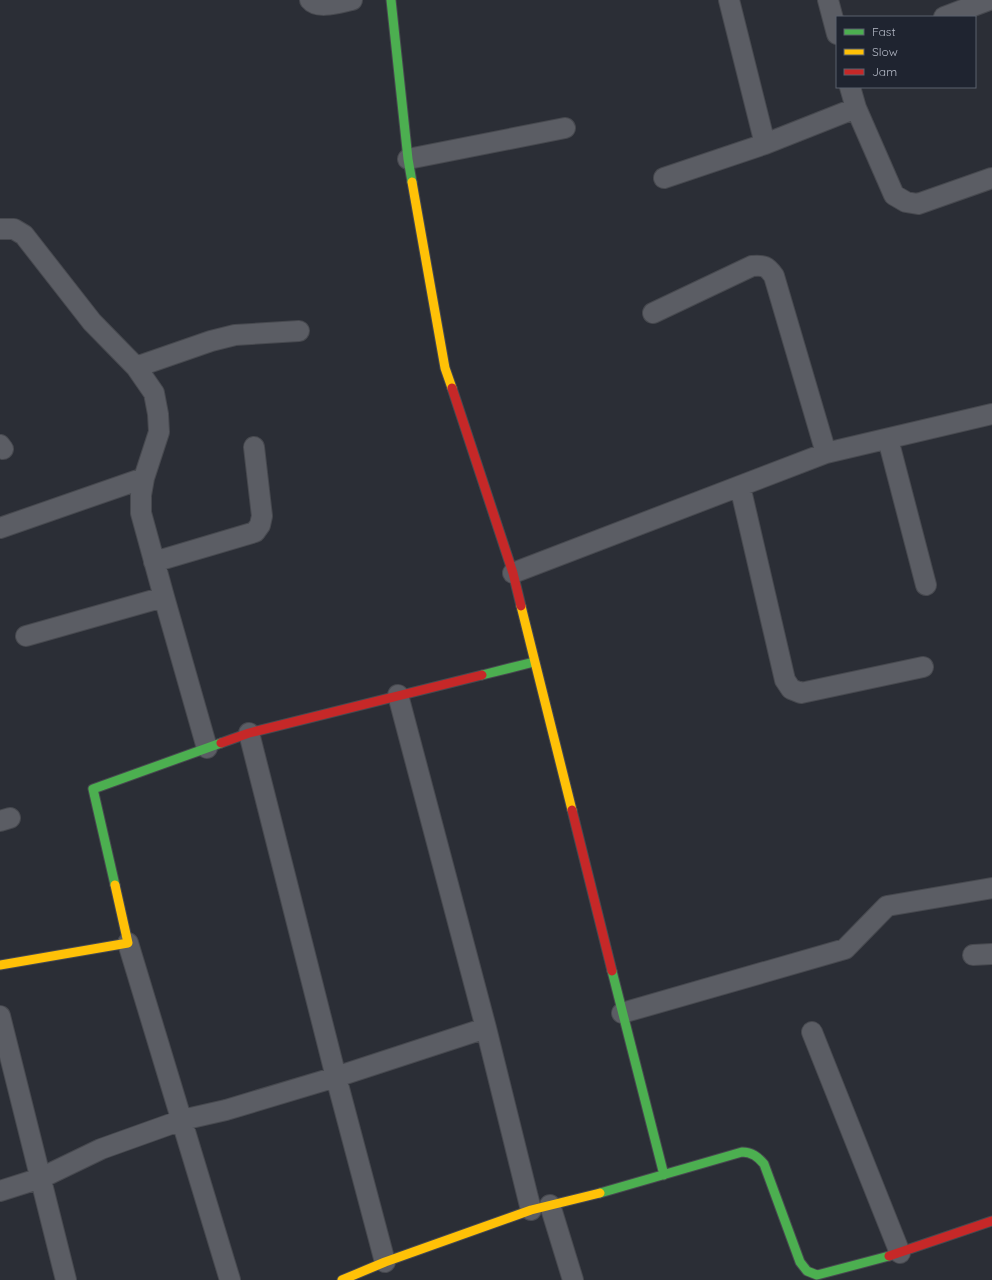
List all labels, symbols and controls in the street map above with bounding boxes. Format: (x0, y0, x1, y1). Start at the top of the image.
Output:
legend (836, 16, 976, 88)
text: Fast (872, 24, 896, 39)
text: Slow (872, 44, 898, 59)
text: Jam (872, 64, 897, 79)

